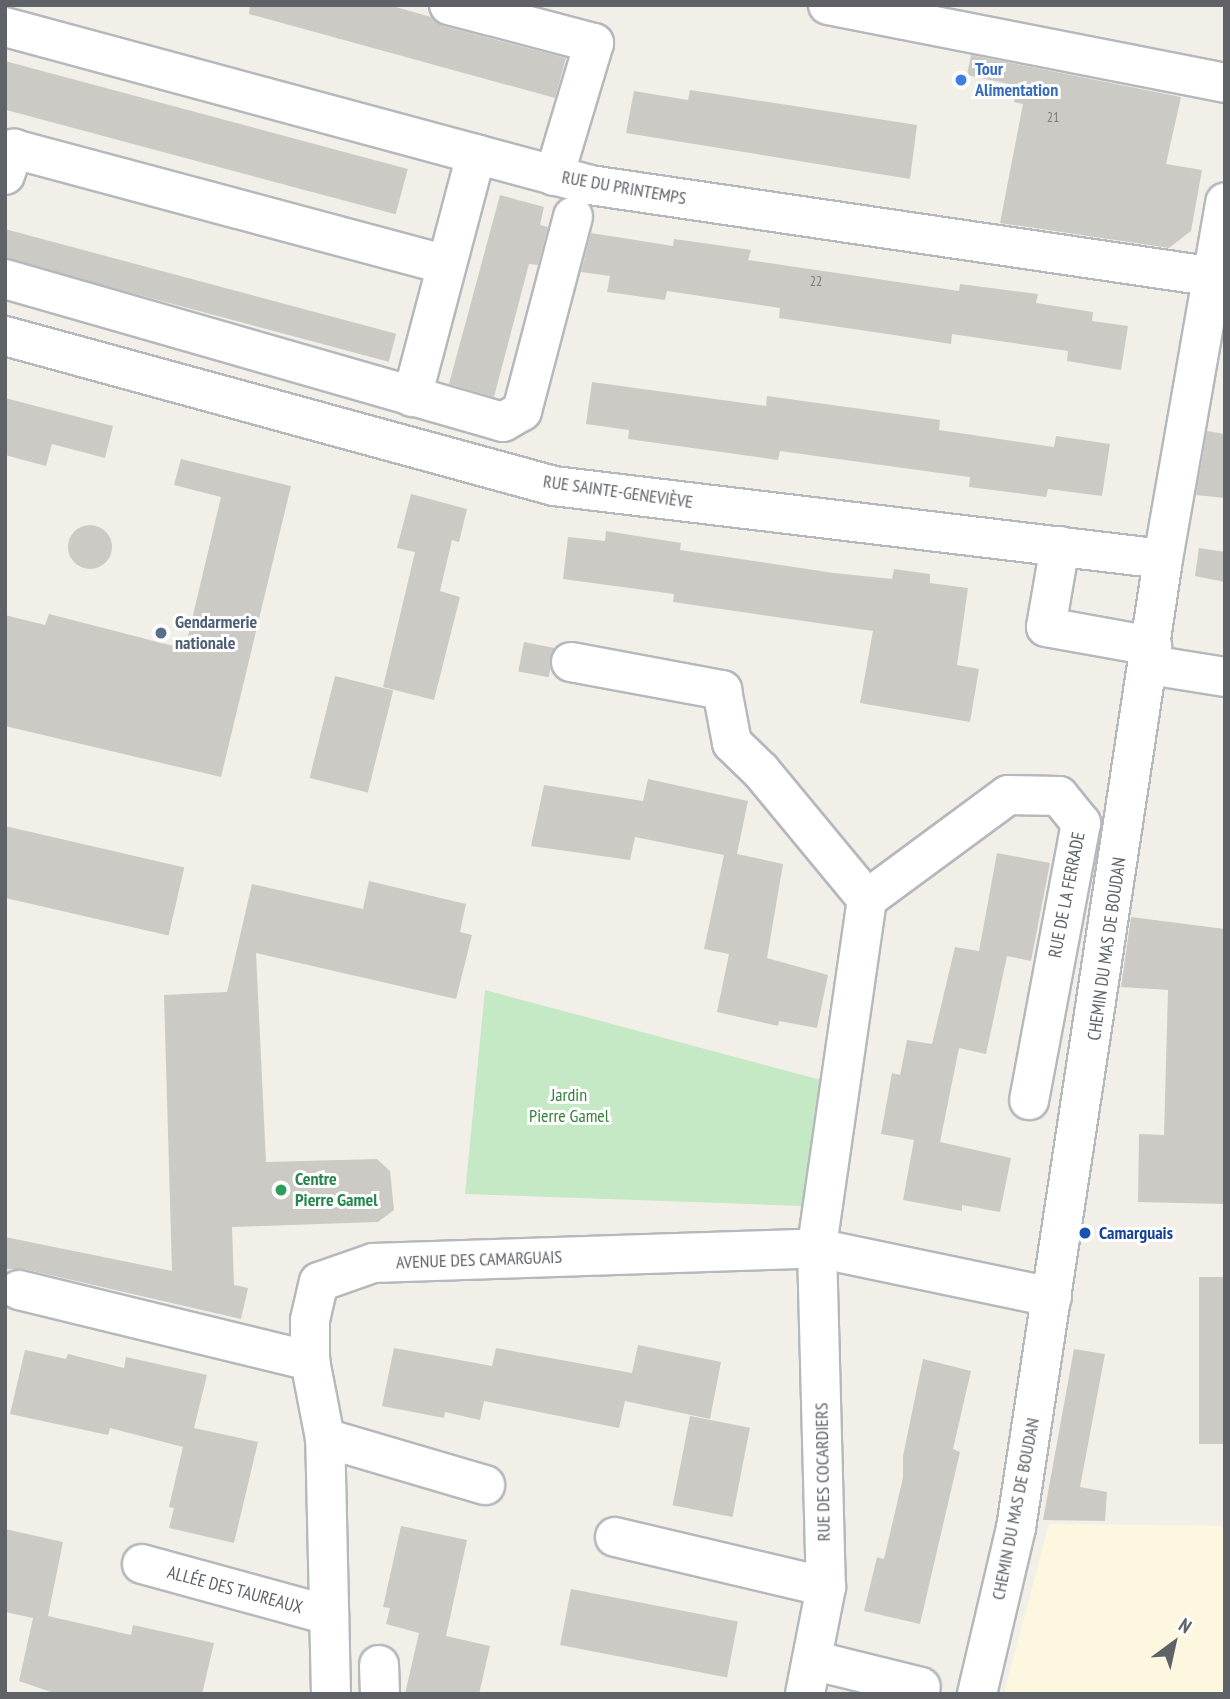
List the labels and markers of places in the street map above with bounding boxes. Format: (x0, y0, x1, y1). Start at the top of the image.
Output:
place label: Tour Alimentation (975, 59, 1058, 102)
marker: Tour Alimentation (953, 72, 969, 88)
place label: Gendarmerie nationale (175, 612, 257, 654)
marker: Gendarmerie nationale (153, 625, 169, 641)
place label: Centre Pierre Gamel (295, 1169, 378, 1212)
marker: Centre Pierre Gamel (273, 1182, 289, 1198)
place label: Camarguais (1099, 1222, 1173, 1244)
marker: Camarguais (1077, 1225, 1093, 1241)

